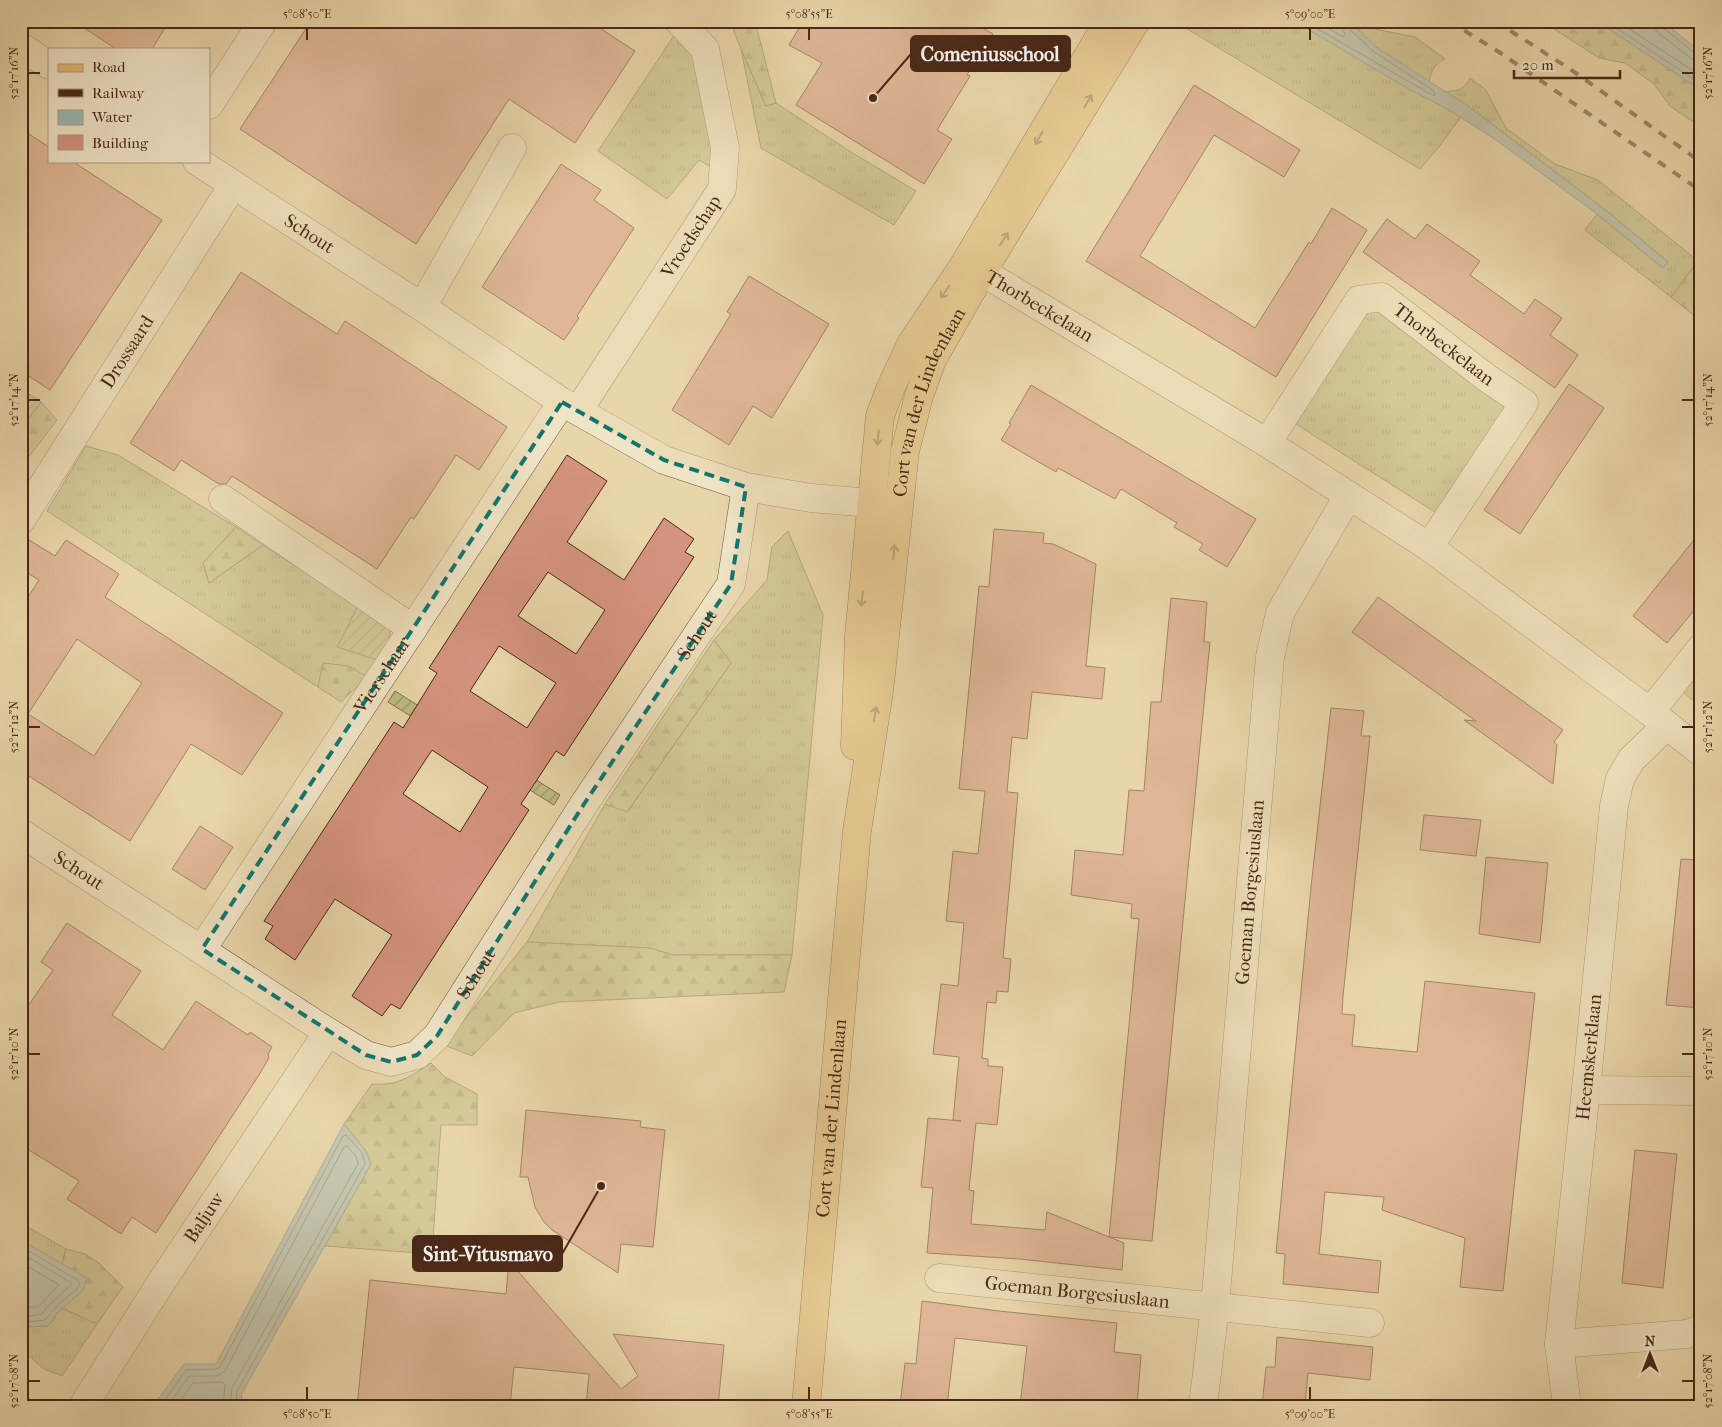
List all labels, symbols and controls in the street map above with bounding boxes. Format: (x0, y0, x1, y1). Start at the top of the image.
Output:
text: 5°08'50"E (283, 7, 331, 21)
text: 5°08'55"E (785, 7, 833, 21)
text: 5°09'00"E (1285, 7, 1335, 21)
callout: Comeniusschool (911, 36, 1070, 71)
text: Comeniusschool (921, 43, 1060, 66)
text: 52°17'16"N (7, 47, 21, 99)
text: 52°17'16"N (1701, 47, 1715, 99)
legend (48, 48, 210, 162)
scale bar (1514, 48, 1621, 80)
text: 20 m (1522, 56, 1554, 74)
text: Road (92, 58, 126, 76)
text: Railway (92, 84, 145, 102)
one-way arrow (1084, 94, 1094, 108)
text: Water (91, 108, 132, 126)
one-way arrow (1034, 131, 1044, 145)
text: Building (92, 134, 149, 152)
street label: Vroedschap (656, 191, 726, 283)
street label: Schout (280, 210, 339, 258)
one-way arrow (999, 233, 1009, 247)
street label: Thorbeckelaan (981, 265, 1097, 347)
one-way arrow (940, 284, 950, 298)
street label: Thorbeckelaan (1389, 299, 1498, 391)
street label: Cort van der Lindenlaan (889, 304, 970, 498)
street label: Drossaard (96, 311, 159, 392)
text: 52°17'14"N (7, 373, 21, 427)
text: 52°17'14"N (1701, 373, 1715, 427)
one-way arrow (874, 429, 883, 445)
one-way arrow (889, 545, 899, 561)
one-way arrow (858, 591, 867, 607)
street label: Schout (673, 605, 722, 664)
street label: Vierschaar (349, 632, 416, 718)
text: 52°17'12"N (7, 701, 21, 753)
text: 52°17'12"N (1701, 701, 1715, 753)
one-way arrow (871, 706, 881, 722)
street label: Goeman Borgesiuslaan (1231, 799, 1269, 986)
street label: Schout (50, 846, 108, 895)
street label: Schout (452, 945, 501, 1004)
street label: Heemskerklaan (1572, 993, 1606, 1121)
street label: Cort van der Lindenlaan (812, 1018, 851, 1218)
text: 52°17'10"N (7, 1028, 21, 1080)
text: 52°17'10"N (1701, 1028, 1715, 1080)
street label: Baljuw (180, 1188, 229, 1247)
callout: Sint-Vitusmavo (413, 1236, 562, 1271)
text: Sint-Vitusmavo (423, 1243, 553, 1266)
street label: Goeman Borgesiuslaan (984, 1272, 1171, 1313)
north arrow (1624, 1330, 1674, 1380)
text: N (1645, 1333, 1656, 1350)
text: 52°17'08"N (7, 1354, 21, 1408)
text: 52°17'08"N (1701, 1354, 1715, 1408)
text: 5°08'50"E (283, 1407, 331, 1421)
text: 5°08'55"E (785, 1407, 833, 1421)
text: 5°09'00"E (1285, 1407, 1335, 1421)

